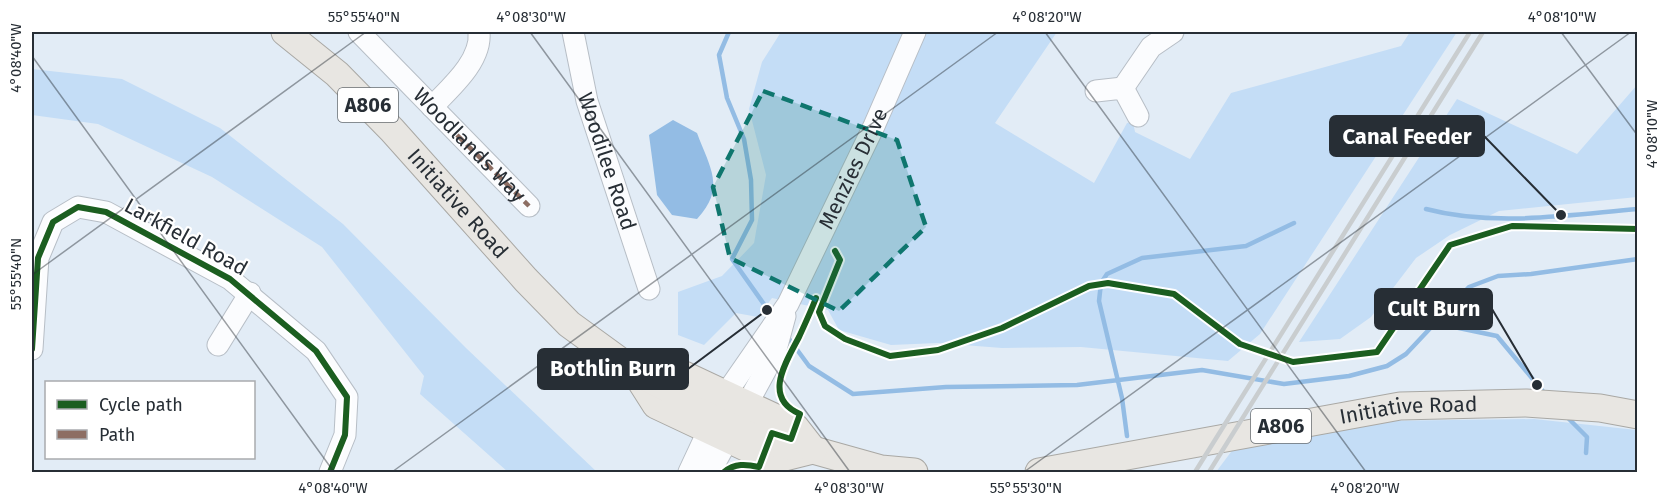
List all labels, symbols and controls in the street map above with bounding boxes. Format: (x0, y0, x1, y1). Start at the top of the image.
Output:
text: 55°55'40"N (328, 8, 400, 26)
text: 4°08'30"W (496, 8, 566, 26)
text: 4°08'20"W (1012, 8, 1082, 26)
text: 4°08'10"W (1528, 8, 1597, 26)
text: 4°08'40"W (7, 23, 25, 93)
street label: Woodlands Way (408, 82, 532, 208)
road number: A806 (338, 88, 398, 122)
street label: Woodilee Road (572, 89, 642, 233)
text: 4°08'10"W (1643, 99, 1661, 168)
street label: Menzies Drive (813, 104, 893, 233)
callout: Canal Feeder (1330, 116, 1484, 156)
text: Canal Feeder (1342, 123, 1472, 150)
street label: Initiative Road (402, 143, 514, 264)
street label: Larkfield Road (120, 193, 252, 281)
text: 55°55'40"N (7, 238, 25, 310)
callout: Cult Burn (1375, 289, 1492, 329)
text: Cult Burn (1388, 295, 1480, 322)
callout: Bothlin Burn (538, 349, 688, 389)
text: Bothlin Burn (550, 355, 676, 382)
legend (45, 381, 255, 459)
street label: Initiative Road (1337, 391, 1478, 430)
text: Cycle path (99, 394, 183, 416)
road number: A806 (1251, 409, 1311, 443)
text: Path (99, 424, 135, 446)
text: 4°08'40"W (298, 479, 368, 497)
text: 4°08'30"W (814, 479, 884, 497)
text: 55°55'30"N (990, 479, 1062, 497)
text: 4°08'20"W (1330, 479, 1400, 497)

